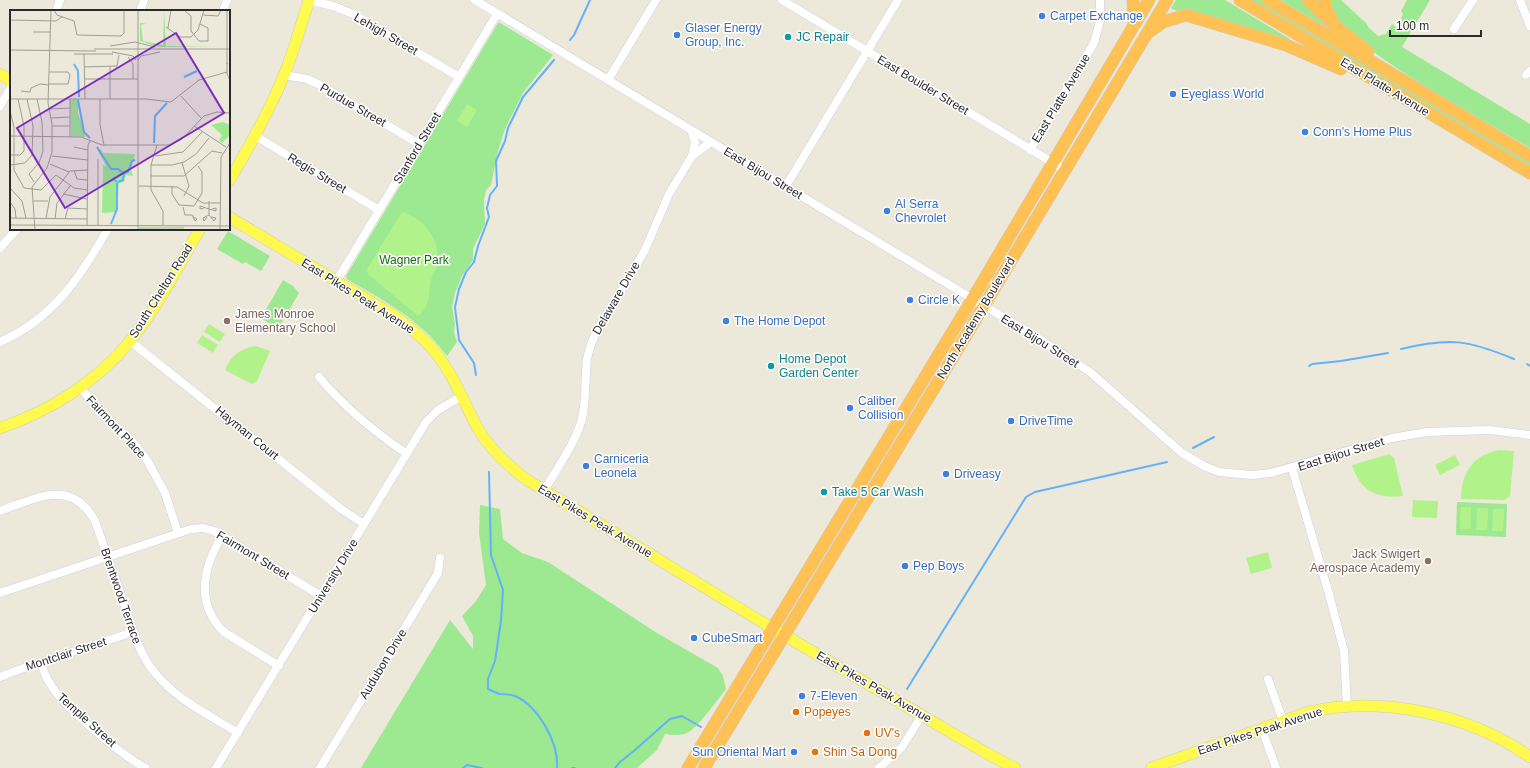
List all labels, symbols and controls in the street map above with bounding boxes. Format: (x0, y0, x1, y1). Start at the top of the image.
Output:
place label: Carpet Exchange (1050, 9, 1143, 23)
inset map (10, 10, 230, 230)
street label: Lehigh Street (352, 10, 421, 58)
marker: Carpet Exchange (1037, 11, 1047, 21)
scale bar (1390, 12, 1481, 38)
text: 100 m (1396, 19, 1429, 33)
place label: Glaser Energy Group, Inc. (685, 21, 762, 49)
marker: Glaser Energy Group, Inc. (672, 30, 682, 40)
place label: JC Repair (796, 30, 849, 44)
marker: JC Repair (783, 32, 793, 42)
street label: East Platte Avenue (1029, 51, 1093, 145)
street label: East Boulder Street (875, 52, 972, 118)
street label: East Platte Avenue (1338, 55, 1432, 119)
street label: Purdue Street (317, 80, 389, 130)
place label: Eyeglass World (1181, 87, 1264, 101)
marker: Eyeglass World (1168, 89, 1178, 99)
street label: Stanford Street (390, 109, 444, 186)
place label: Conn's Home Plus (1313, 125, 1412, 139)
marker: Conn's Home Plus (1300, 127, 1310, 137)
street label: East Bijou Street (721, 144, 805, 202)
street label: Regis Street (285, 150, 349, 196)
place label: Al Serra Chevrolet (895, 197, 947, 225)
marker: Al Serra Chevrolet (882, 206, 892, 216)
street label: South Chelton Road (126, 241, 196, 341)
park label: Wagner Park (379, 253, 450, 267)
street label: East Pikes Peak Avenue (299, 255, 417, 337)
street label: North Academy Boulevard (934, 255, 1018, 381)
street label: Delaware Drive (589, 259, 643, 337)
place label: Circle K (918, 293, 960, 307)
marker: Circle K (905, 295, 915, 305)
place label: James Monroe Elementary School (235, 307, 336, 335)
street label: East Bijou Street (998, 311, 1082, 371)
place label: The Home Depot (734, 314, 826, 328)
marker: James Monroe Elementary School (222, 316, 232, 326)
marker: The Home Depot (721, 316, 731, 326)
place label: Home Depot Garden Center (779, 352, 858, 380)
marker: Home Depot Garden Center (766, 361, 776, 371)
street label: Fairmont Place (83, 393, 149, 462)
place label: Caliber Collision (858, 394, 903, 422)
street label: Hayman Court (213, 403, 282, 463)
marker: Caliber Collision (845, 403, 855, 413)
place label: DriveTime (1019, 414, 1074, 428)
marker: DriveTime (1006, 416, 1016, 426)
street label: East Bijou Street (1296, 434, 1386, 474)
place label: Carniceria Leonela (594, 452, 649, 480)
marker: Carniceria Leonela (581, 461, 591, 471)
place label: Driveasy (954, 467, 1001, 481)
marker: Driveasy (941, 469, 951, 479)
street label: East Pikes Peak Avenue (535, 481, 655, 561)
place label: Take 5 Car Wash (832, 485, 924, 499)
marker: Take 5 Car Wash (819, 487, 829, 497)
street label: Fairmont Street (214, 528, 293, 583)
street label: University Drive (305, 536, 361, 616)
street label: Brentwood Terrace (98, 546, 144, 646)
place label: Jack Swigert Aerospace Academy (1310, 547, 1421, 575)
marker: Jack Swigert Aerospace Academy (1423, 556, 1433, 566)
place label: Pep Boys (913, 559, 964, 573)
marker: Pep Boys (900, 561, 910, 571)
street label: Audubon Drive (357, 626, 410, 702)
place label: CubeSmart (702, 631, 763, 645)
marker: CubeSmart (689, 633, 699, 643)
street label: Montclair Street (24, 634, 109, 674)
street label: East Pikes Peak Avenue (814, 648, 934, 726)
place label: 7-Eleven (810, 689, 857, 703)
street label: Temple Street (55, 690, 120, 750)
marker: 7-Eleven (797, 691, 807, 701)
street label: East Pikes Peak Avenue (1196, 704, 1325, 758)
place label: Popeyes (804, 705, 851, 719)
marker: Popeyes (791, 707, 801, 717)
place label: UV's (875, 726, 900, 740)
marker: UV's (862, 728, 872, 738)
place label: Sun Oriental Mart (692, 745, 787, 759)
place label: Shin Sa Dong (823, 745, 897, 759)
marker: Sun Oriental Mart (789, 747, 799, 757)
marker: Shin Sa Dong (810, 747, 820, 757)

